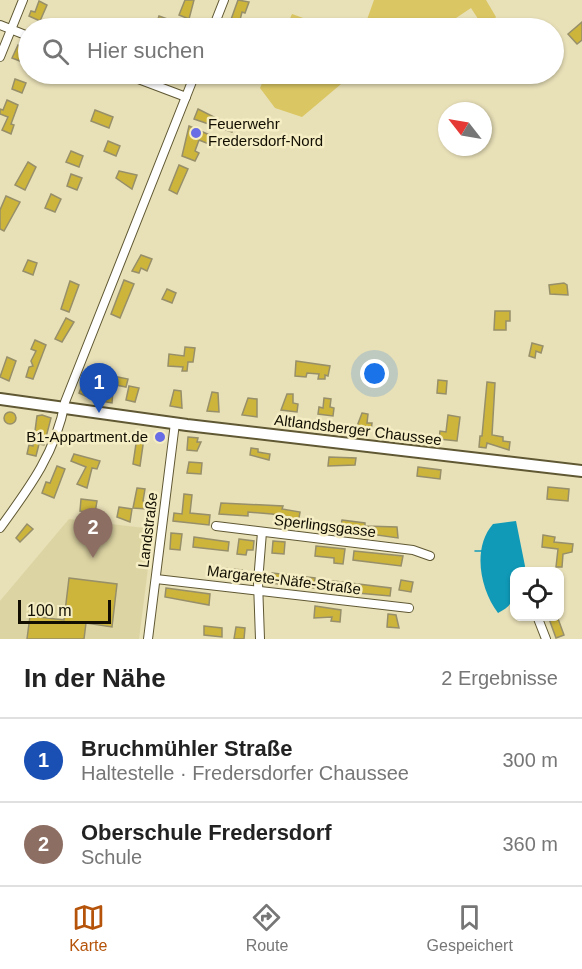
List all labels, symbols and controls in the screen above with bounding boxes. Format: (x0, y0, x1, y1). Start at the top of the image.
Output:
search box (18, 18, 564, 84)
icon: search (39, 35, 72, 68)
text: Hier suchen (87, 38, 204, 63)
north arrow (438, 102, 492, 156)
place label: Feuerwehr Fredersdorf-Nord (208, 115, 323, 149)
marker: Feuerwehr Fredersdorf-Nord (189, 126, 203, 140)
your location (360, 359, 389, 388)
pin: 1 (80, 364, 118, 413)
street label: Altlandsberger Chaussee (273, 411, 443, 448)
place label: B1-Appartment.de (26, 428, 148, 445)
marker: B1-Appartment.de (153, 430, 167, 444)
street label: Landstraße (134, 491, 161, 569)
pin: 2 (74, 508, 112, 558)
street label: Sperlingsgasse (273, 511, 377, 540)
street label: Margarete-Näfe-Straße (206, 562, 362, 597)
map controls (510, 567, 564, 621)
button: locate (510, 567, 564, 621)
scale bar (18, 597, 111, 624)
text: 100 m (27, 602, 71, 619)
text: In der Nähe (24, 663, 166, 693)
text: 2 Ergebnisse (441, 667, 558, 689)
text: Bruchmühler Straße (81, 736, 293, 761)
text: 1 (38, 749, 49, 771)
text: 300 m (502, 749, 558, 771)
text: Haltestelle · Fredersdorfer Chaussee (81, 762, 409, 784)
text: Oberschule Fredersdorf (81, 820, 332, 845)
text: 2 (38, 833, 49, 855)
text: 360 m (502, 833, 558, 855)
text: Schule (81, 846, 142, 868)
tab: Karte (69, 901, 107, 955)
tab: Route (246, 901, 288, 955)
tab: Gespeichert (427, 901, 513, 955)

